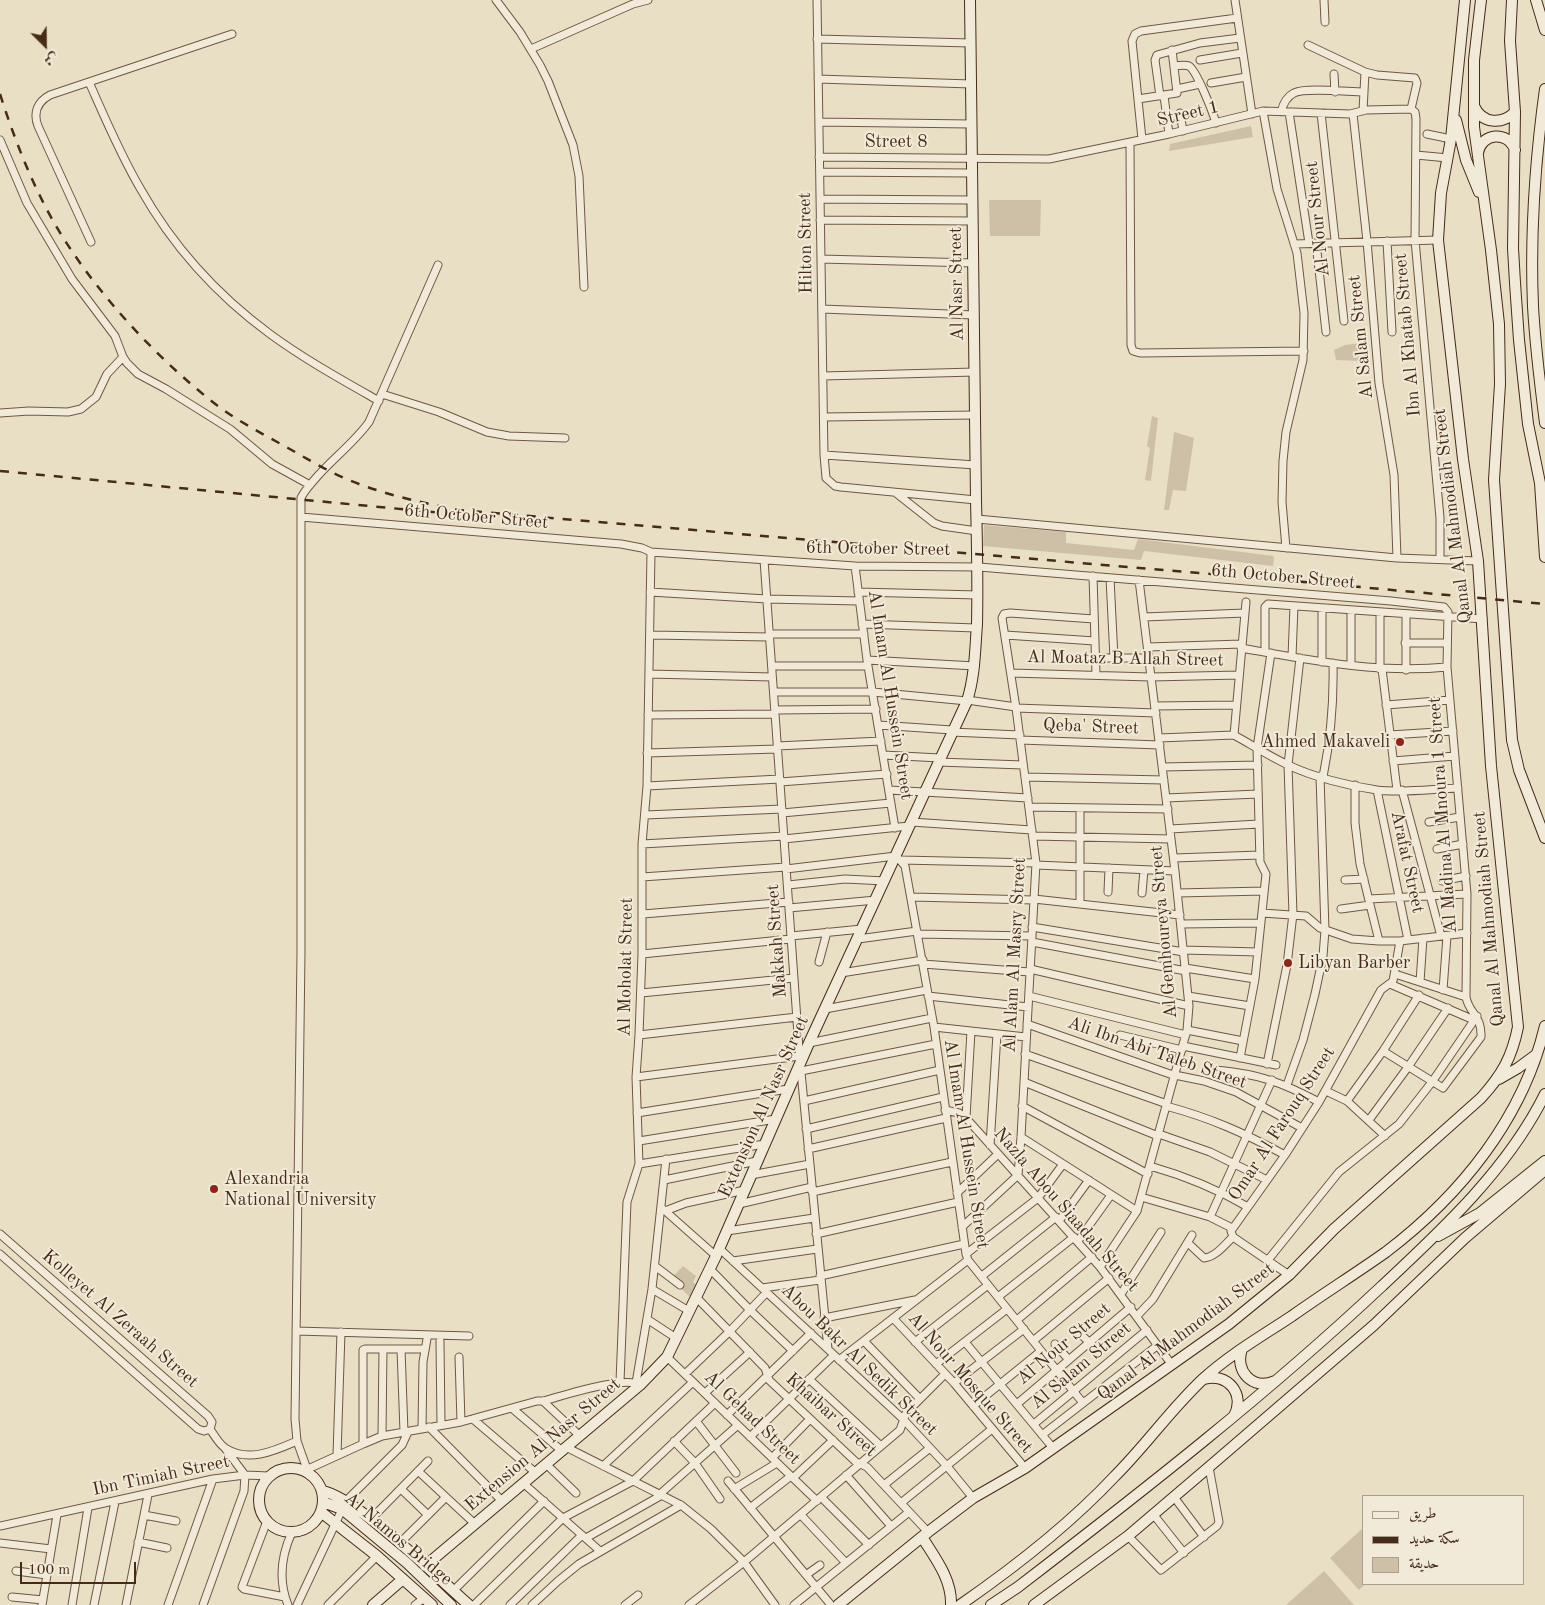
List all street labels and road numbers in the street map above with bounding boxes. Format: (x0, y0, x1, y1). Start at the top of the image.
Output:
street label: Street 1 (1155, 96, 1221, 132)
street label: Street 8 (864, 131, 928, 153)
street label: Al Nour Street (1301, 160, 1335, 278)
street label: Hilton Street (794, 192, 818, 294)
street label: Al Nasr Street (945, 227, 969, 341)
street label: Ibn Al Khatab Street (1390, 252, 1426, 418)
street label: Al Salam Street (1344, 274, 1378, 400)
street label: Qanal Al Mahmodiah Street (1429, 407, 1477, 625)
street label: 6th October Street (403, 500, 549, 534)
street label: 6th October Street (805, 537, 951, 561)
street label: 6th October Street (1210, 560, 1356, 594)
street label: Al Imam Al Hussein Street (863, 589, 917, 801)
street label: Al Moataz B Allah Street (1026, 646, 1224, 672)
street label: Al Madina Al Mnoura 1 Street (1424, 696, 1462, 934)
street label: Qeba' Street (1043, 715, 1139, 739)
street label: Arafat Street (1386, 809, 1428, 915)
street label: Qanal Al Mahmodiah Street (1469, 810, 1509, 1028)
street label: Al Gemhoureya Street (1146, 845, 1182, 1019)
street label: Al Alam Al Masry Street (999, 857, 1031, 1053)
street label: Makkah Street (762, 883, 792, 999)
street label: Al Moholat Street (614, 897, 638, 1037)
street label: Ali Ibn Abi Taleb Street (1064, 1012, 1250, 1094)
street label: Extension Al Nasr Street (714, 1013, 814, 1201)
street label: Al Imam Al Hussein Street (939, 1038, 993, 1250)
street label: Omar Al Farouq Street (1224, 1043, 1340, 1205)
street label: Nazla Abou Siaadah Street (989, 1123, 1143, 1297)
street label: Kolleyet Al Zeraah Street (37, 1245, 203, 1393)
street label: Qanal Al Mahmodiah Street (1093, 1258, 1279, 1406)
street label: Abou Bakr Al Sedik Street (776, 1280, 942, 1440)
street label: Al Nour Street (1013, 1298, 1115, 1390)
street label: Al Nour Mosque Street (903, 1308, 1037, 1458)
street label: Al Salam Street (1026, 1318, 1136, 1414)
street label: Al Gehad Street (699, 1367, 805, 1469)
street label: Khaibar Street (781, 1368, 881, 1462)
street label: Extension Al Nasr Street (461, 1373, 625, 1517)
street label: Ibn Timiah Street (91, 1451, 231, 1501)
street label: Al Namos Bridge (340, 1487, 456, 1591)

